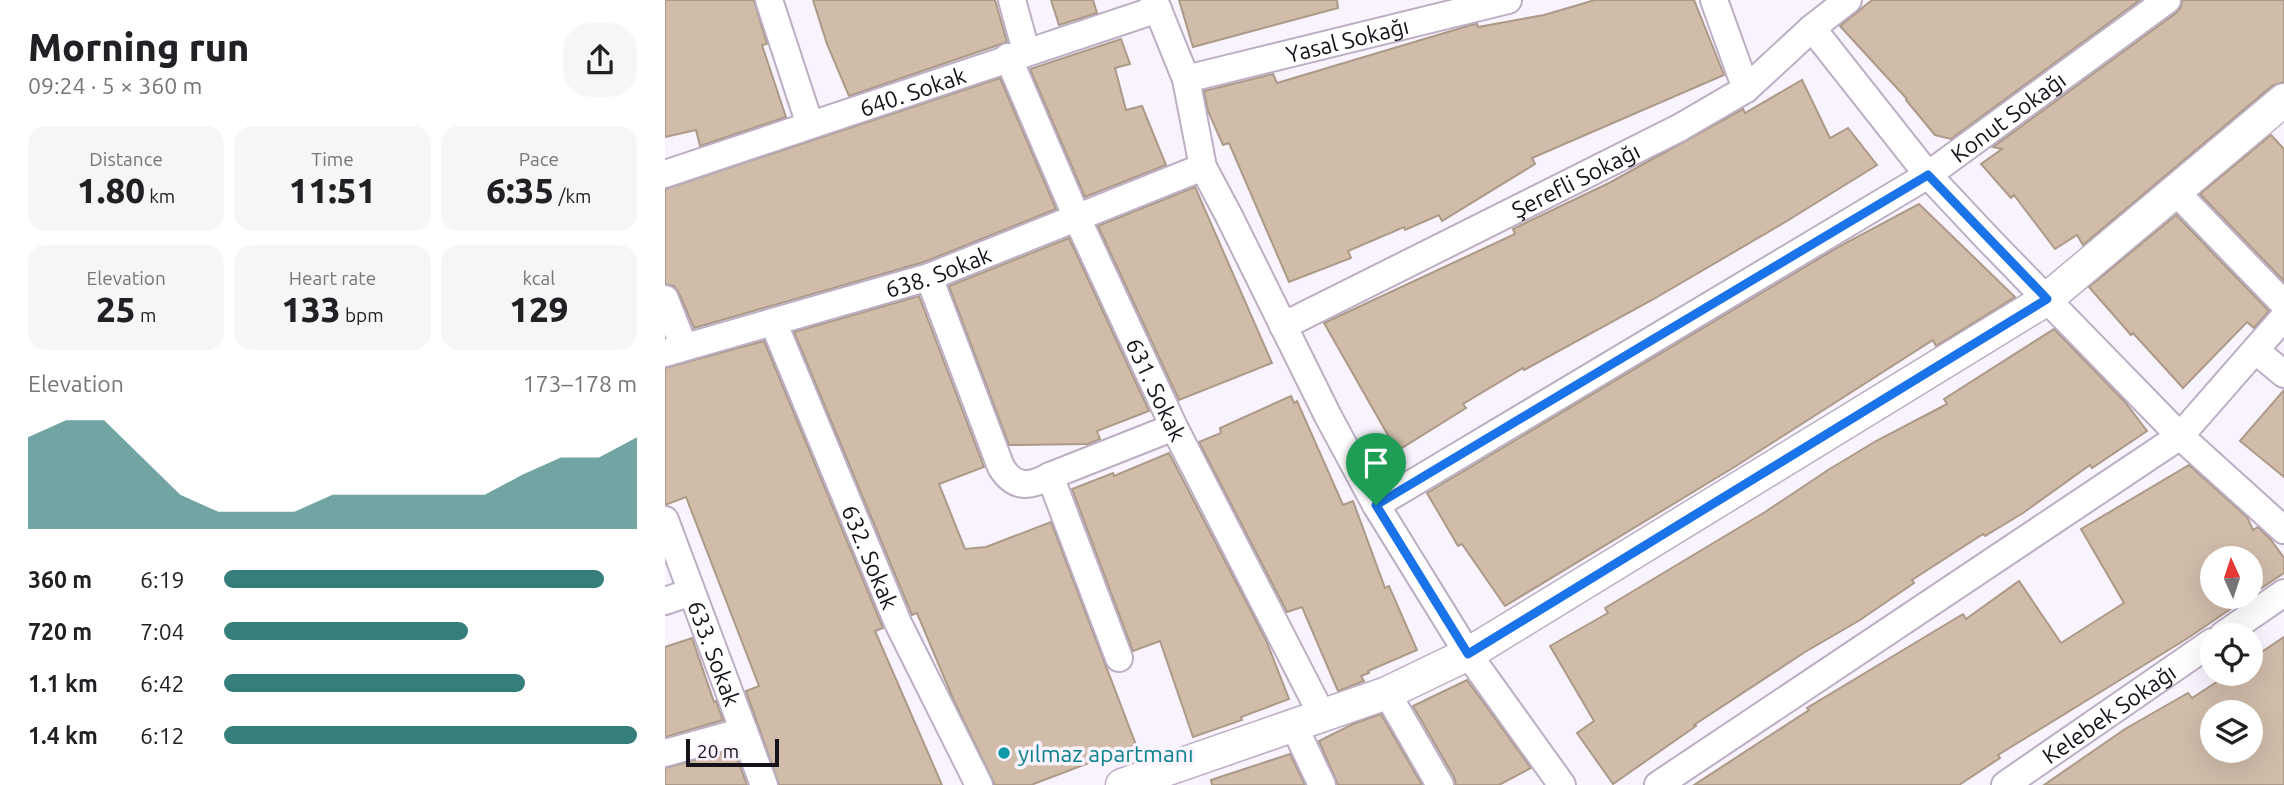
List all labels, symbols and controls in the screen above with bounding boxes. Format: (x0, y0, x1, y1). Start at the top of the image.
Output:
street label: Yasal Sokağı (1283, 12, 1411, 67)
button: share (563, 23, 637, 97)
text: Morning run (28, 26, 249, 68)
street label: 640. Sokak (856, 62, 969, 121)
street label: Konut Sokağı (1946, 66, 2070, 167)
text: 09:24 · 5 × 360 m (28, 73, 202, 98)
street label: Şerefli Sokağı (1507, 137, 1644, 222)
text: Distance (89, 148, 163, 170)
text: Time (311, 148, 354, 170)
text: Pace (519, 148, 559, 170)
text: 1.80 (77, 170, 145, 210)
text: 11:51 (289, 170, 376, 210)
text: 6:35 (486, 170, 554, 210)
text: km (145, 185, 175, 207)
text: /km (554, 185, 591, 207)
street label: 638. Sokak (882, 241, 995, 301)
text: Elevation (87, 267, 166, 289)
text: Heart rate (289, 267, 376, 289)
text: kcal (522, 267, 555, 289)
text: 25 (96, 289, 136, 329)
text: 133 (281, 289, 341, 329)
text: 129 (509, 289, 568, 329)
text: m (136, 304, 156, 326)
text: bpm (341, 304, 384, 326)
street label: 631. Sokak (1122, 334, 1192, 445)
text: Elevation (28, 371, 124, 396)
text: 173–178 m (523, 371, 637, 396)
pin (1346, 433, 1406, 505)
icon: arrive (1357, 444, 1395, 482)
street label: 632. Sokak (838, 501, 903, 613)
north arrow (2200, 546, 2263, 609)
map controls (2200, 546, 2263, 763)
text: 360 m (28, 567, 92, 592)
text: 6:19 (140, 567, 185, 592)
street label: 633. Sokak (684, 597, 746, 709)
text: 720 m (28, 619, 92, 644)
text: 7:04 (140, 619, 185, 644)
button: locate (2200, 623, 2263, 686)
street label: Kelebek Sokağı (2037, 659, 2180, 768)
text: 1.1 km (28, 671, 98, 696)
text: 6:42 (140, 671, 185, 696)
button: layers (2200, 700, 2263, 763)
text: 1.4 km (28, 723, 98, 748)
text: 6:12 (140, 723, 185, 748)
scale bar (686, 736, 779, 768)
text: 20 m (697, 740, 739, 762)
place label: yılmaz apartmanı (1018, 741, 1193, 766)
marker: yılmaz apartmanı (996, 745, 1012, 761)

